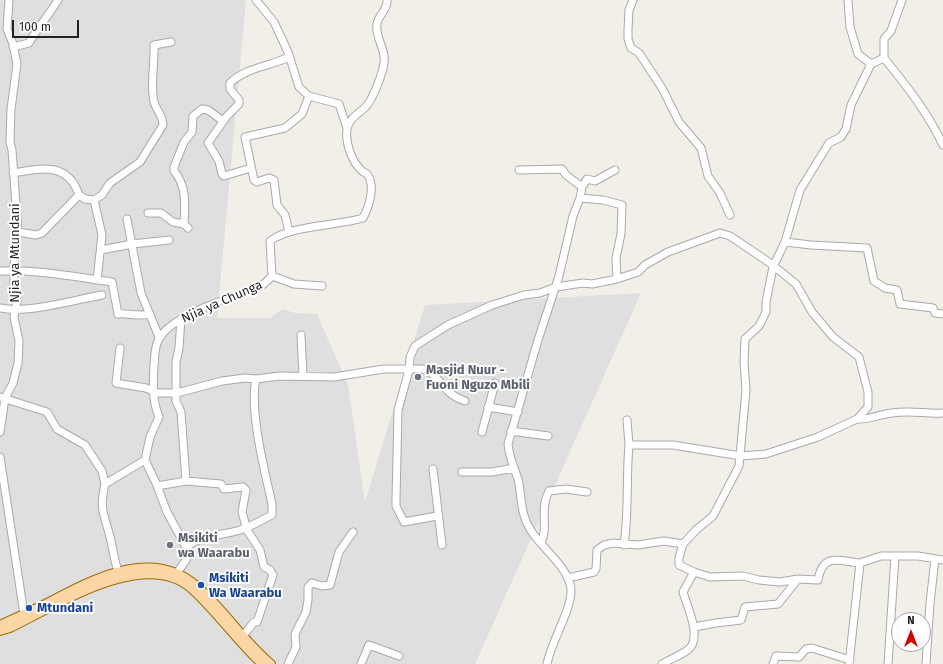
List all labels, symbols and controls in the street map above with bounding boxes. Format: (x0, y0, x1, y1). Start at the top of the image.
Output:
scale bar (14, 12, 81, 38)
text: 100 m (19, 20, 51, 34)
street label: Njia ya Mtundani (7, 203, 23, 303)
street label: Njia ya Chunga (179, 277, 265, 327)
place label: Masjid Nuur - Fuoni Nguzo Mbili (426, 362, 530, 393)
marker: Masjid Nuur - Fuoni Nguzo Mbili (413, 372, 423, 382)
place label: Msikiti wa Waarabu (178, 530, 250, 561)
marker: Msikiti wa Waarabu (165, 540, 175, 550)
place label: Msikiti Wa Waarabu (209, 570, 282, 601)
marker: Msikiti Wa Waarabu (196, 580, 206, 590)
place label: Mtundani (37, 600, 93, 616)
marker: Mtundani (24, 603, 34, 613)
north arrow (891, 612, 931, 652)
text: N (907, 614, 915, 627)

